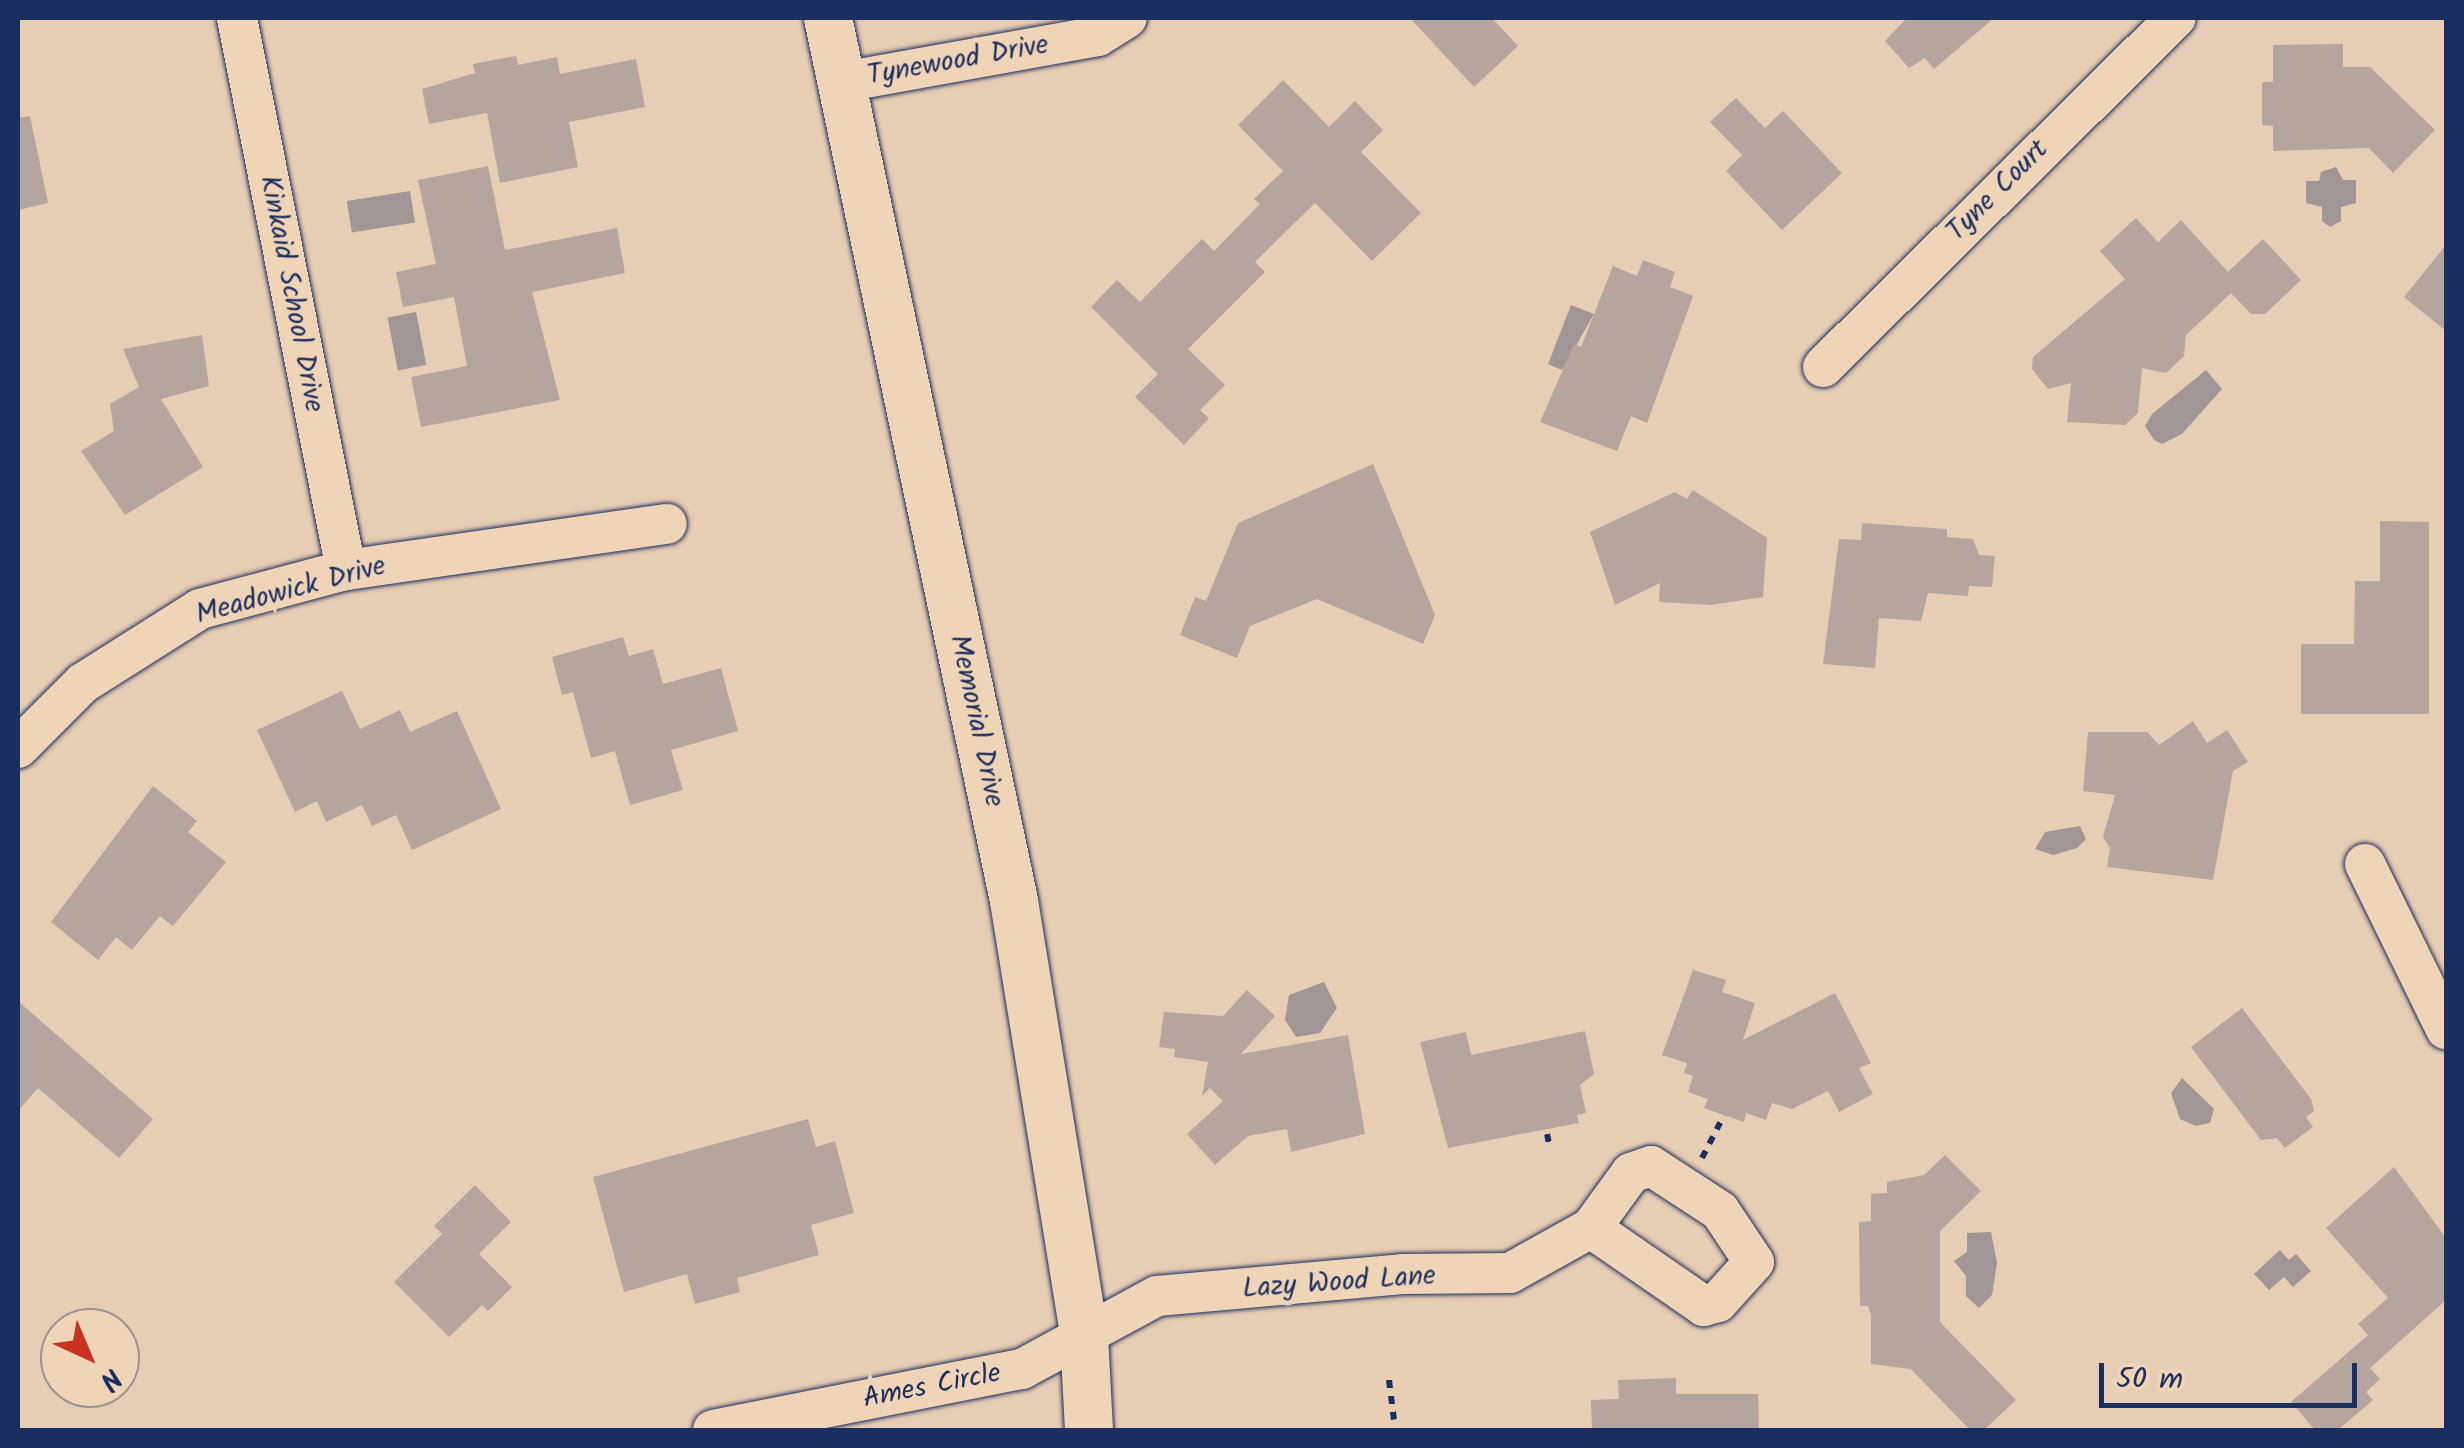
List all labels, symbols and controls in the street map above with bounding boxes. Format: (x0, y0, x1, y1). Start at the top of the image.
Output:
street label: Tynewood Drive (865, 29, 1051, 93)
street label: Tyne Court (1940, 133, 2056, 249)
street label: Kinkaid School Drive (252, 173, 330, 415)
street label: Meadowick Drive (192, 550, 390, 632)
street label: Memorial Drive (941, 632, 1011, 810)
street label: Lazy Wood Lane (1241, 1259, 1437, 1307)
north arrow (40, 1308, 140, 1408)
scale bar (2104, 1343, 2362, 1405)
text: N (88, 1356, 132, 1401)
text: 50 m (2116, 1356, 2183, 1404)
street label: Ames Circle (860, 1357, 1004, 1417)

